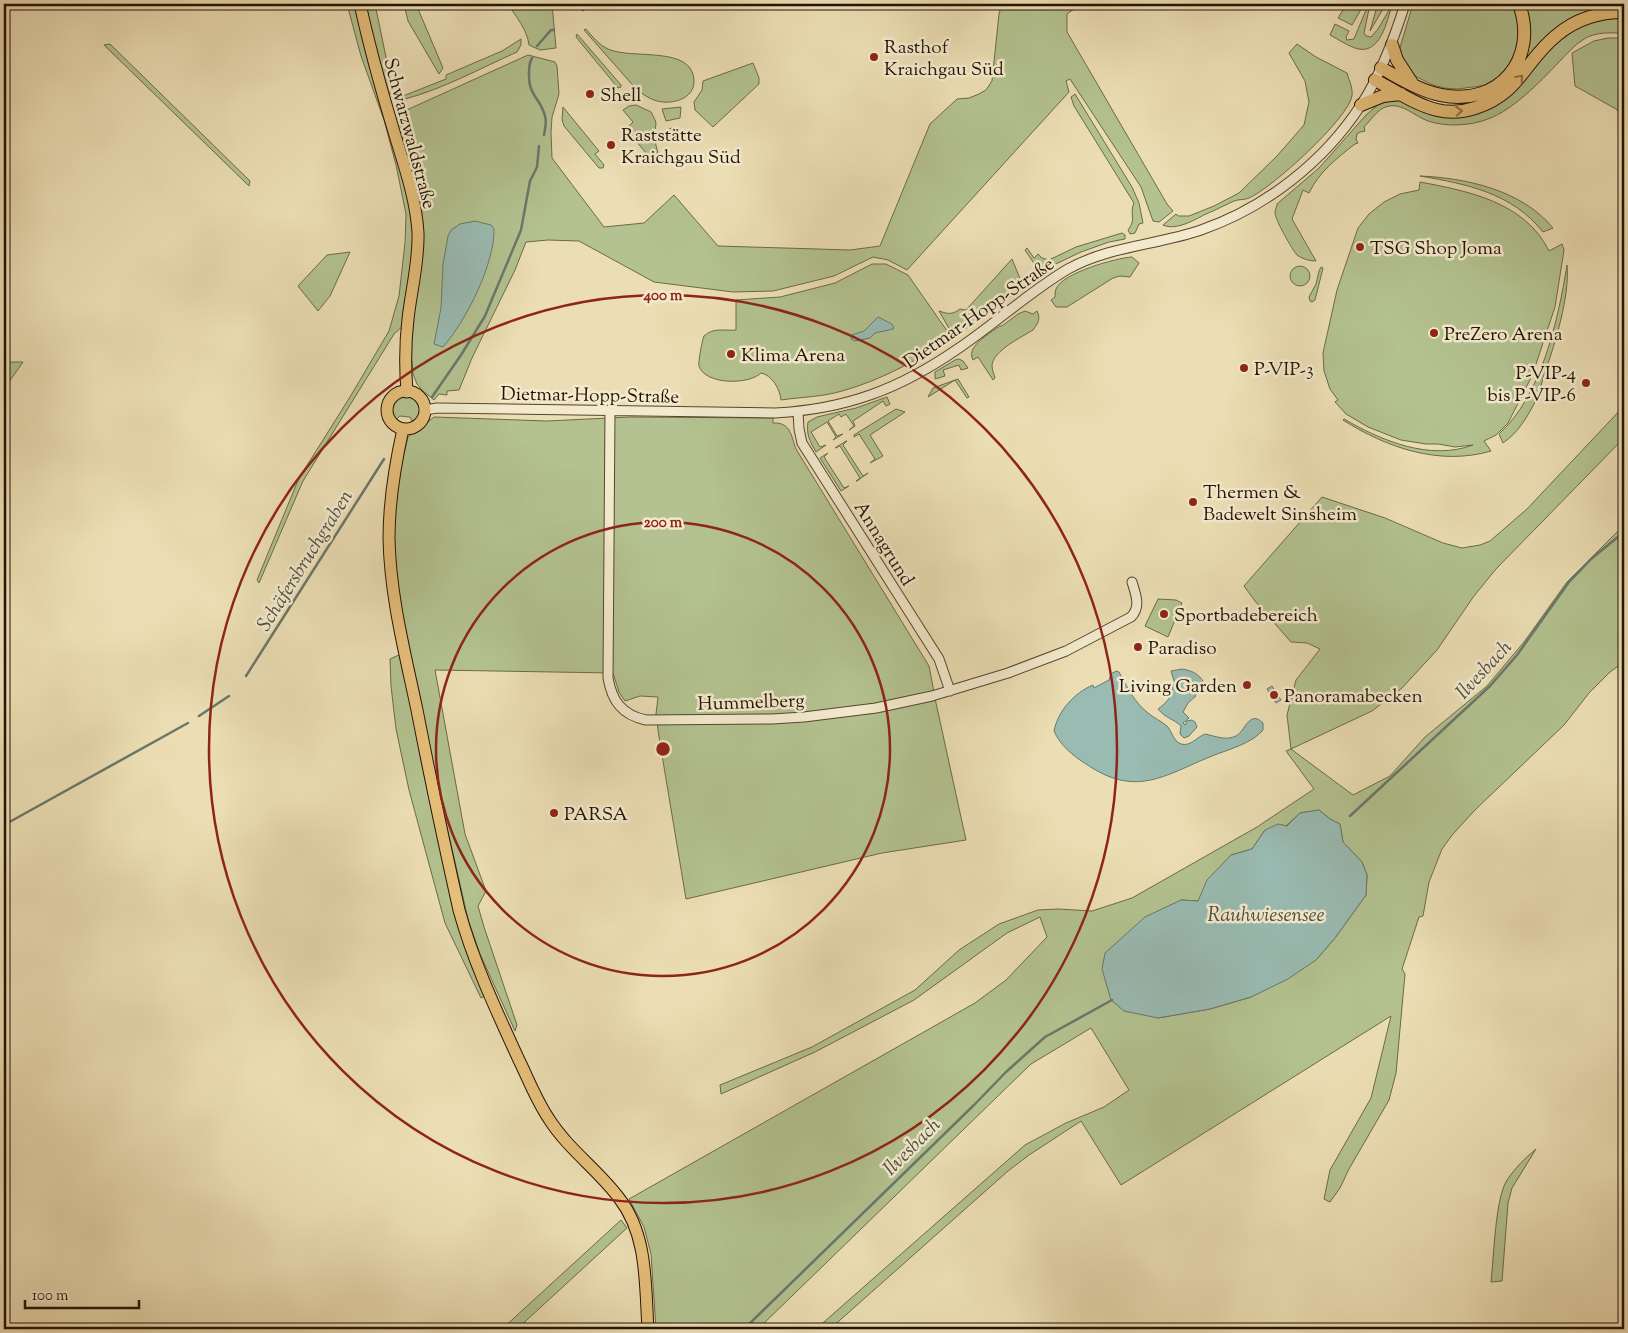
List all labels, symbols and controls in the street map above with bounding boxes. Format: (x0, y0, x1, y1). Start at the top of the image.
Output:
place label: Rasthof Kraichgau Süd (884, 35, 1004, 84)
marker: Rasthof Kraichgau Süd (868, 51, 880, 63)
street label: Schwarzwaldstraße (375, 55, 442, 212)
one-way arrow (1514, 74, 1523, 83)
place label: Shell (600, 83, 642, 110)
marker: Shell (584, 88, 596, 100)
one-way arrow (1455, 106, 1463, 117)
place label: Raststätte Kraichgau Süd (621, 123, 741, 172)
marker: Raststätte Kraichgau Süd (605, 139, 617, 151)
place label: TSG Shop Joma (1370, 236, 1502, 263)
marker: TSG Shop Joma (1354, 241, 1366, 253)
street label: Dietmar-Hopp-Straße (899, 252, 1060, 376)
text: 400 m (643, 286, 683, 307)
place label: PreZero Arena (1444, 322, 1563, 349)
marker: PreZero Arena (1428, 327, 1440, 339)
place label: Klima Arena (741, 343, 845, 370)
marker: Klima Arena (725, 348, 737, 360)
place label: P-VIP-3 (1254, 357, 1314, 384)
place label: P-VIP-4 bis P-VIP-6 (1487, 361, 1576, 410)
marker: P-VIP-3 (1238, 362, 1250, 374)
marker: P-VIP-4 bis P-VIP-6 (1580, 377, 1592, 389)
street label: Dietmar-Hopp-Straße (500, 381, 680, 412)
place label: Thermen & Badewelt Sinsheim (1203, 480, 1357, 529)
water label: Schäfersbruchgraben (251, 485, 361, 638)
marker: Thermen & Badewelt Sinsheim (1187, 496, 1199, 508)
street label: Annagrund (846, 497, 920, 592)
text: 200 m (644, 513, 683, 534)
place label: Sportbadebereich (1174, 603, 1318, 630)
marker: Sportbadebereich (1158, 608, 1170, 620)
water label: Ilvesbach (1450, 634, 1520, 707)
place label: Paradiso (1148, 636, 1217, 663)
marker: Paradiso (1132, 641, 1144, 653)
place label: Living Garden (1119, 674, 1237, 701)
marker: Living Garden (1241, 679, 1253, 691)
place label: Panoramabecken (1284, 684, 1423, 711)
street label: Hummelberg (697, 688, 805, 719)
marker: Panoramabecken (1268, 689, 1280, 701)
centre of rings (654, 740, 672, 758)
place label: PARSA (564, 802, 629, 829)
marker: PARSA (548, 807, 560, 819)
water label: Rauhwiesensee (1207, 902, 1325, 931)
water label: Ilvesbach (877, 1112, 949, 1183)
scale bar (25, 1278, 139, 1310)
text: 100 m (32, 1286, 69, 1307)

